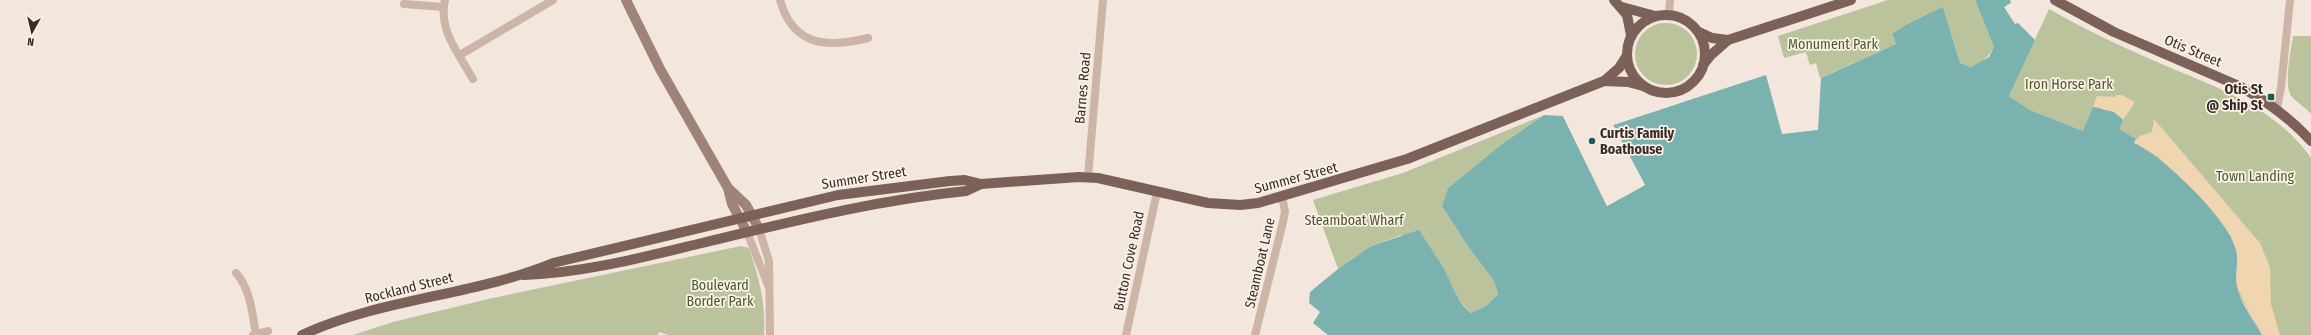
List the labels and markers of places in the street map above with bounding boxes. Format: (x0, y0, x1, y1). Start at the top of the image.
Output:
place label: Otis St @ Ship St (2206, 81, 2264, 114)
marker: Otis St @ Ship St (2266, 92, 2276, 102)
place label: Curtis Family Boathouse (1600, 125, 1674, 158)
marker: Curtis Family Boathouse (1587, 136, 1597, 146)

